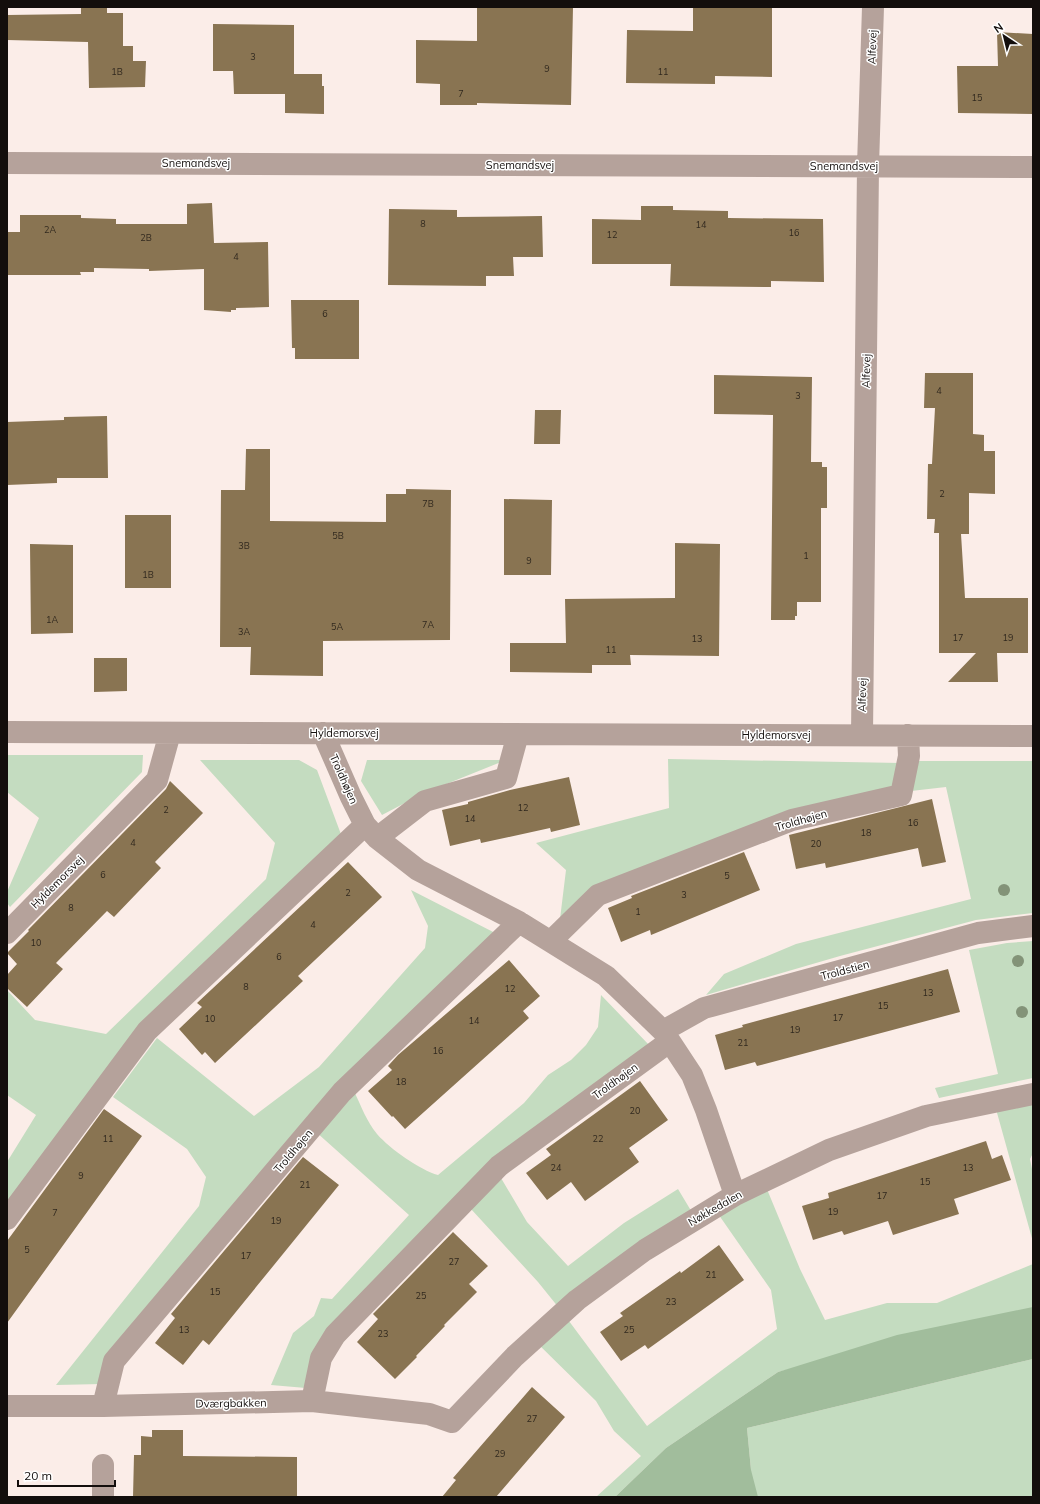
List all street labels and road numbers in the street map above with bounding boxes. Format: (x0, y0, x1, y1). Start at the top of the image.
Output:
street label: Alfevej (864, 29, 880, 65)
street label: Snemandsvej (162, 156, 230, 170)
street label: Snemandsvej (486, 158, 554, 172)
street label: Snemandsvej (810, 159, 878, 173)
street label: Alfevej (859, 354, 873, 388)
street label: Alfevej (855, 678, 869, 712)
street label: Hyldemorsvej (309, 726, 379, 740)
street label: Hyldemorsvej (741, 728, 811, 742)
street label: Troldhøjen (327, 752, 361, 806)
street label: Troldhøjen (774, 806, 828, 834)
street label: Hyldemorsvej (28, 853, 86, 911)
street label: Troldstien (819, 957, 871, 983)
street label: Troldhøjen (589, 1060, 641, 1102)
street label: Troldhøjen (271, 1126, 315, 1176)
street label: Nøkkedalen (686, 1187, 744, 1229)
street label: Dværgbakken (195, 1395, 267, 1411)

